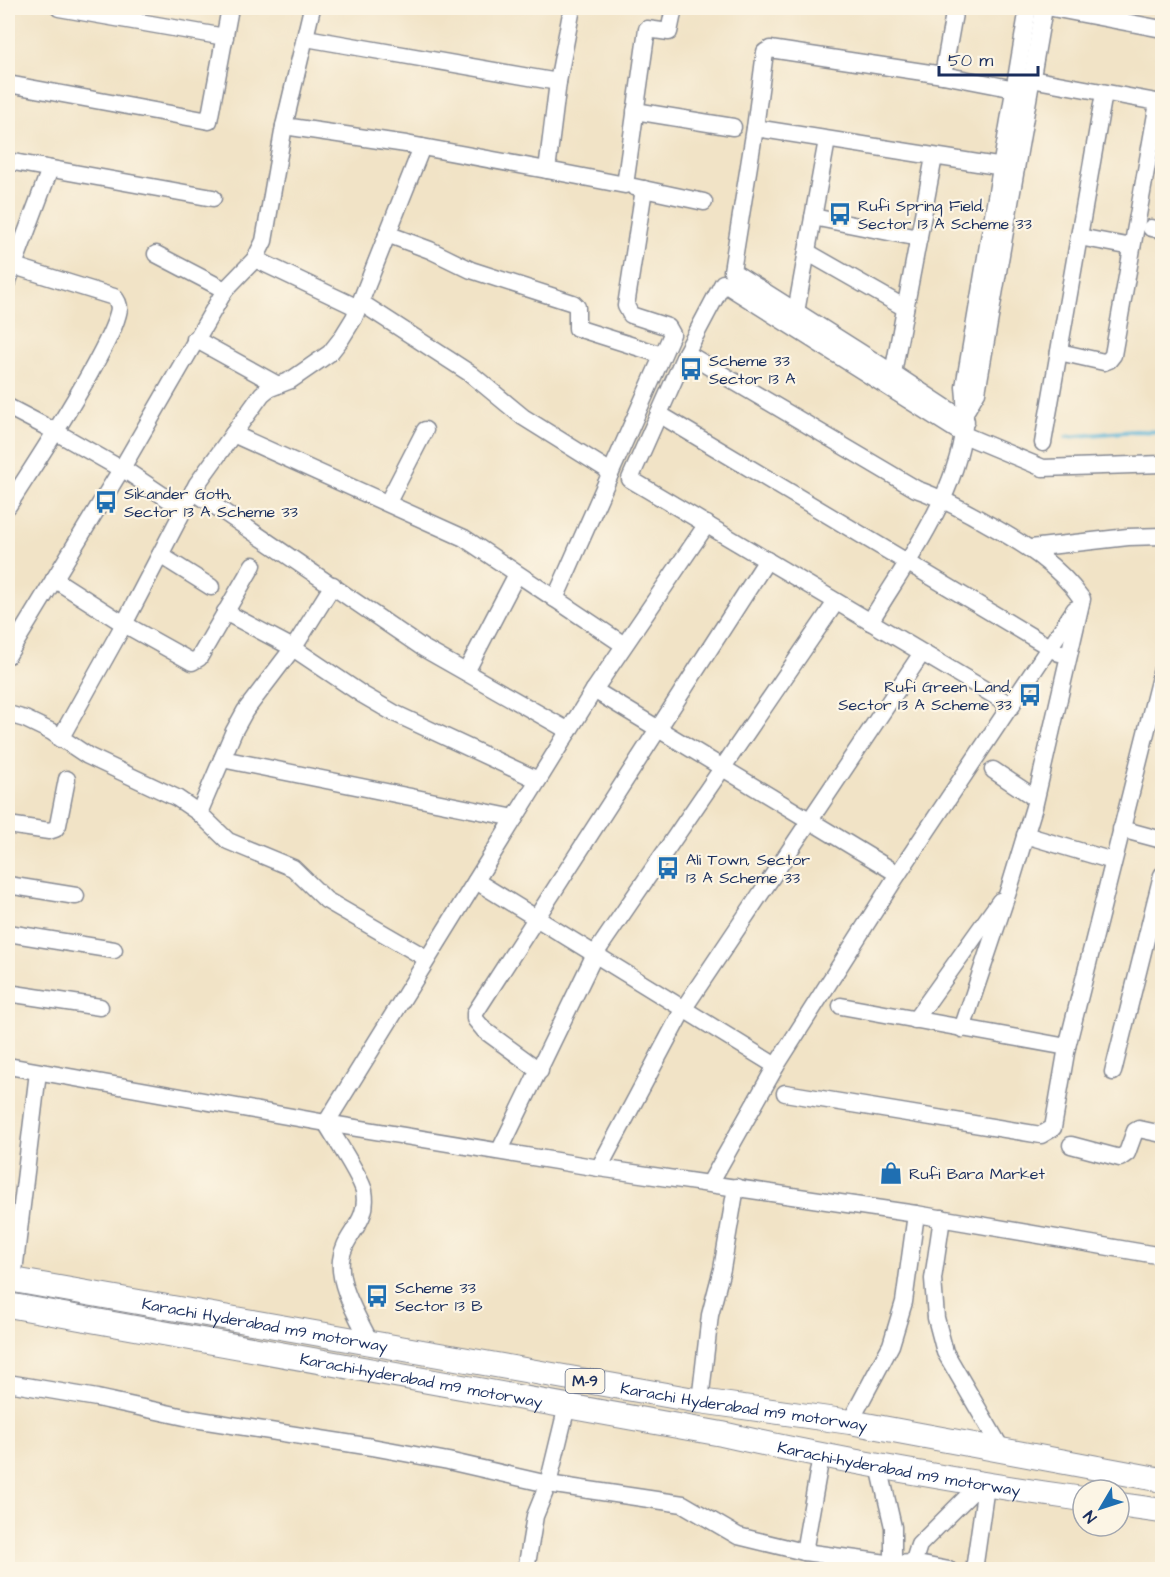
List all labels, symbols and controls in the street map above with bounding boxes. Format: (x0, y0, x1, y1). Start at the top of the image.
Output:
scale bar (939, 39, 1038, 77)
text: 50 m (948, 48, 993, 73)
place label: Rufi Spring Field, Sector 13 A Scheme 33 (858, 195, 1032, 235)
bus stop icon: Rufi Spring Field, Sector 13 A Scheme 33 (827, 201, 853, 227)
place label: Scheme 33 Sector 13 A (709, 350, 796, 390)
bus stop icon: Scheme 33 Sector 13 A (678, 356, 704, 382)
place label: Sikander Goth, Sector 13 A Scheme 33 (124, 483, 298, 523)
bus stop icon: Sikander Goth, Sector 13 A Scheme 33 (93, 489, 119, 515)
place label: Rufi Green Land, Sector 13 A Scheme 33 (838, 676, 1012, 716)
bus stop icon: Rufi Green Land, Sector 13 A Scheme 33 (1017, 682, 1043, 708)
place label: Ali Town, Sector 13 A Scheme 33 (686, 849, 810, 889)
bus stop icon: Ali Town, Sector 13 A Scheme 33 (655, 855, 681, 881)
shop icon: Rufi Bara Market (878, 1160, 904, 1186)
place label: Rufi Bara Market (909, 1163, 1045, 1185)
place label: Scheme 33 Sector 13 B (395, 1277, 483, 1317)
bus stop icon: Scheme 33 Sector 13 B (364, 1283, 390, 1309)
street label: Karachi Hyderabad m9 motorway (140, 1293, 390, 1359)
street label: Karachi-hyderabad m9 motorway (298, 1348, 544, 1414)
road number: M-9 (566, 1369, 604, 1393)
street label: Karachi Hyderabad m9 motorway (619, 1377, 869, 1438)
street label: Karachi-hyderabad m9 motorway (776, 1436, 1022, 1503)
north arrow (1071, 1478, 1131, 1538)
text: N (1078, 1506, 1102, 1528)

